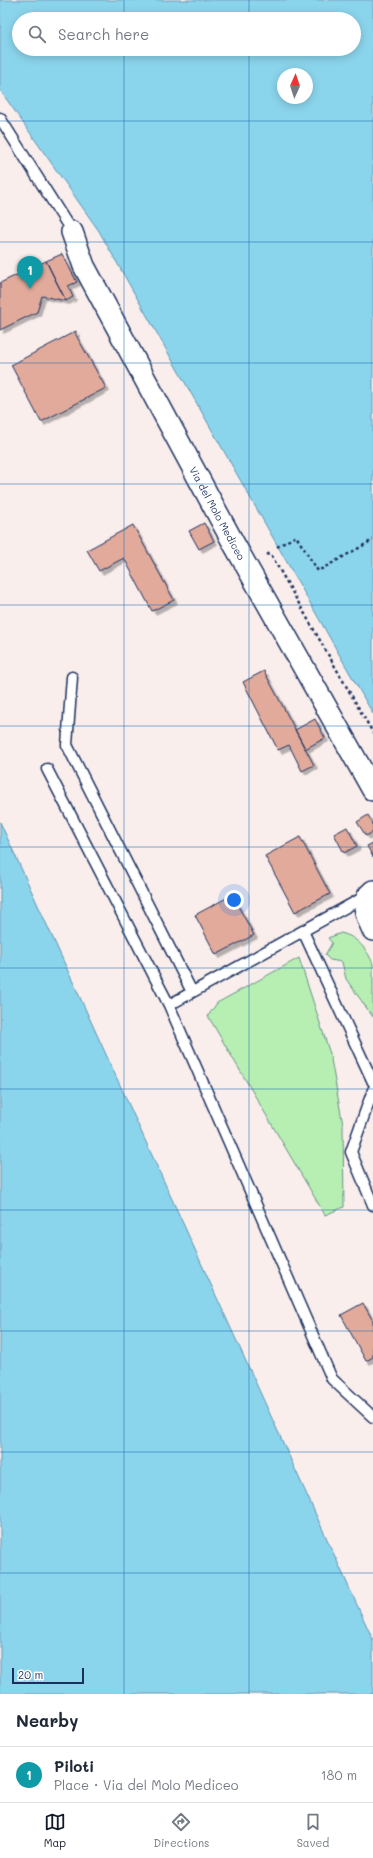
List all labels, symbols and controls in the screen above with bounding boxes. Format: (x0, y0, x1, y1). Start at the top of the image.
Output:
search box (12, 12, 361, 56)
icon: search (26, 23, 48, 45)
text: Search here (58, 24, 149, 44)
north arrow (277, 68, 313, 104)
pin: 1 (17, 256, 43, 289)
street label: Via del Molo Mediceo (186, 464, 249, 563)
your location (224, 890, 244, 910)
scale bar (12, 1666, 84, 1685)
text: 20 m (18, 1667, 43, 1682)
text: Nearby (16, 1709, 78, 1731)
text: Piloti (54, 1756, 94, 1776)
text: 1 (26, 1766, 32, 1783)
text: 180 m (321, 1766, 357, 1783)
text: Place · Via del Molo Mediceo (54, 1776, 239, 1793)
tab: Map (44, 1811, 66, 1850)
tab: Directions (153, 1811, 209, 1850)
tab: Saved (297, 1811, 329, 1850)

